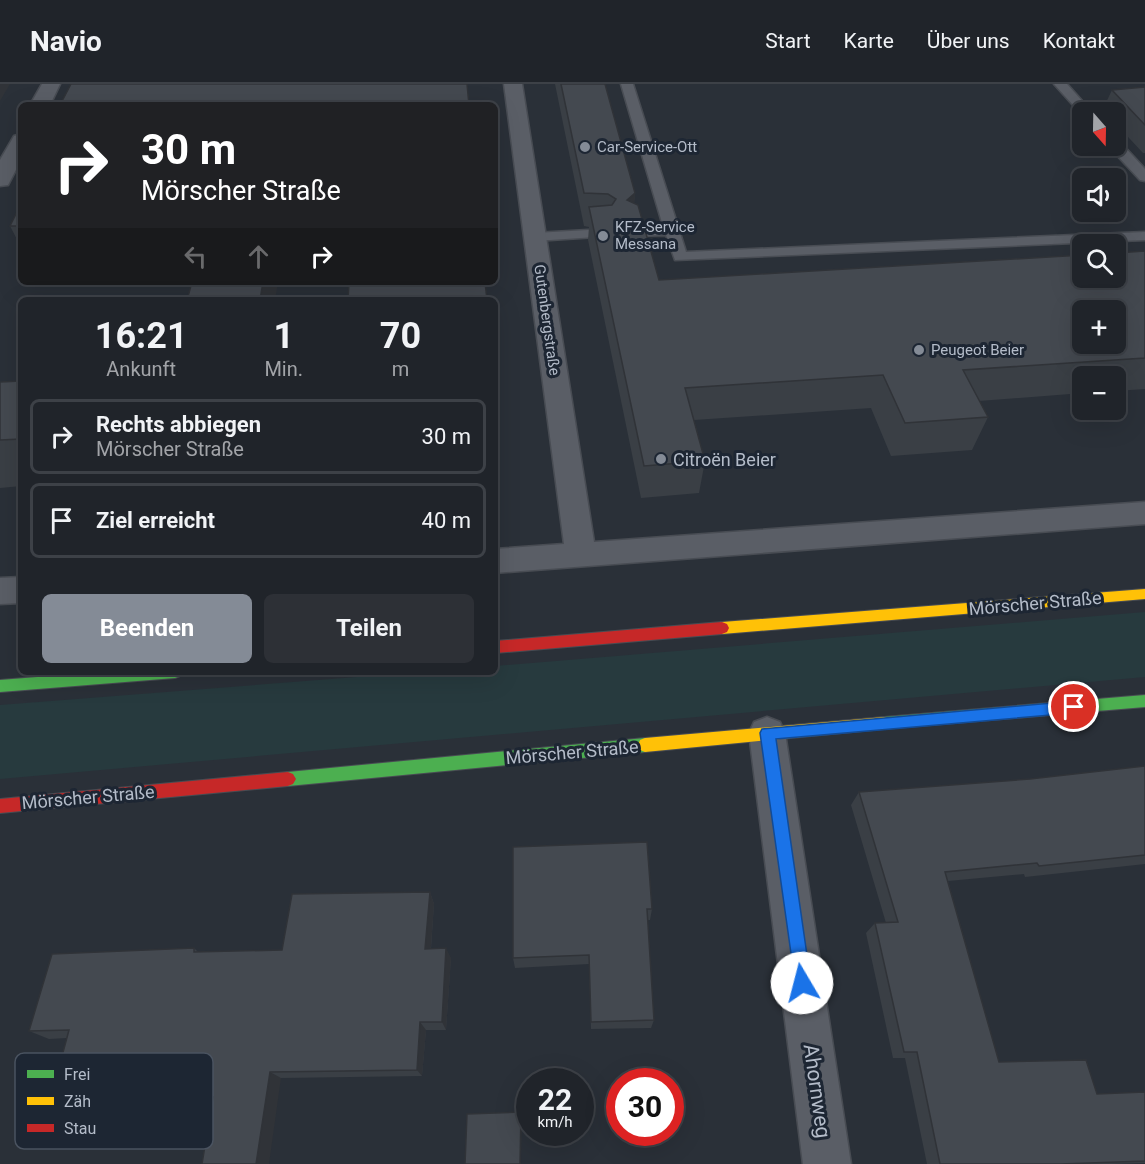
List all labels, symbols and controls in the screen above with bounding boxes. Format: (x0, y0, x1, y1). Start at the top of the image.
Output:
text: Navio (30, 25, 102, 58)
text: Start (765, 29, 811, 53)
text: Karte (844, 29, 894, 53)
text: Über uns (927, 29, 1010, 53)
text: Kontakt (1043, 29, 1115, 53)
north arrow (1072, 102, 1126, 156)
map controls (1072, 102, 1126, 420)
text: 30 m (141, 125, 236, 174)
icon: right (42, 126, 120, 204)
place label: Car-Service-Ott (597, 138, 697, 156)
marker: Car-Service-Ott (578, 140, 592, 154)
button: sound (1072, 168, 1126, 222)
text: Mörscher Straße (141, 175, 341, 207)
place label: KFZ-Service Messana (615, 218, 695, 253)
marker: KFZ-Service Messana (596, 229, 610, 243)
button: search (1072, 234, 1126, 288)
icon: left (179, 240, 212, 273)
icon: ahead (242, 240, 275, 273)
icon: right (305, 240, 338, 273)
street label: Gutenbergstraße (530, 263, 564, 377)
button: + (1072, 300, 1126, 354)
text: 16:21 (95, 315, 188, 357)
text: 1 (273, 315, 294, 357)
text: 70 (380, 315, 421, 357)
place label: Peugeot Beier (931, 341, 1024, 359)
marker: Peugeot Beier (912, 343, 926, 357)
text: Ankunft (106, 357, 176, 381)
text: Min. (264, 357, 303, 381)
text: m (392, 357, 409, 381)
button: − (1072, 366, 1126, 420)
text: Rechts abbiegen (96, 412, 261, 437)
icon: right (45, 420, 78, 453)
text: 30 m (422, 424, 471, 449)
text: Mörscher Straße (96, 437, 244, 461)
place label: Citroën Beier (673, 449, 776, 470)
marker: Citroën Beier (654, 452, 668, 466)
icon: arrive (45, 504, 78, 537)
text: Ziel erreicht (96, 508, 215, 533)
text: 40 m (422, 508, 471, 533)
street label: Mörscher Straße (968, 587, 1102, 619)
button: Beenden (42, 594, 252, 663)
button: Teilen (264, 594, 474, 663)
pin (1048, 681, 1099, 732)
icon: arrive (1057, 690, 1090, 723)
street label: Mörscher Straße (505, 736, 639, 768)
street label: Mörscher Straße (21, 781, 155, 813)
position arrow (770, 951, 834, 1015)
street label: Ahornweg (799, 1042, 835, 1140)
legend (15, 1053, 213, 1149)
text: Frei (64, 1065, 90, 1084)
speed limit sign: 30 (606, 1068, 684, 1146)
text: 22 (538, 1082, 572, 1117)
text: Zäh (64, 1092, 91, 1111)
text: km/h (537, 1113, 573, 1131)
text: Stau (64, 1119, 96, 1138)

